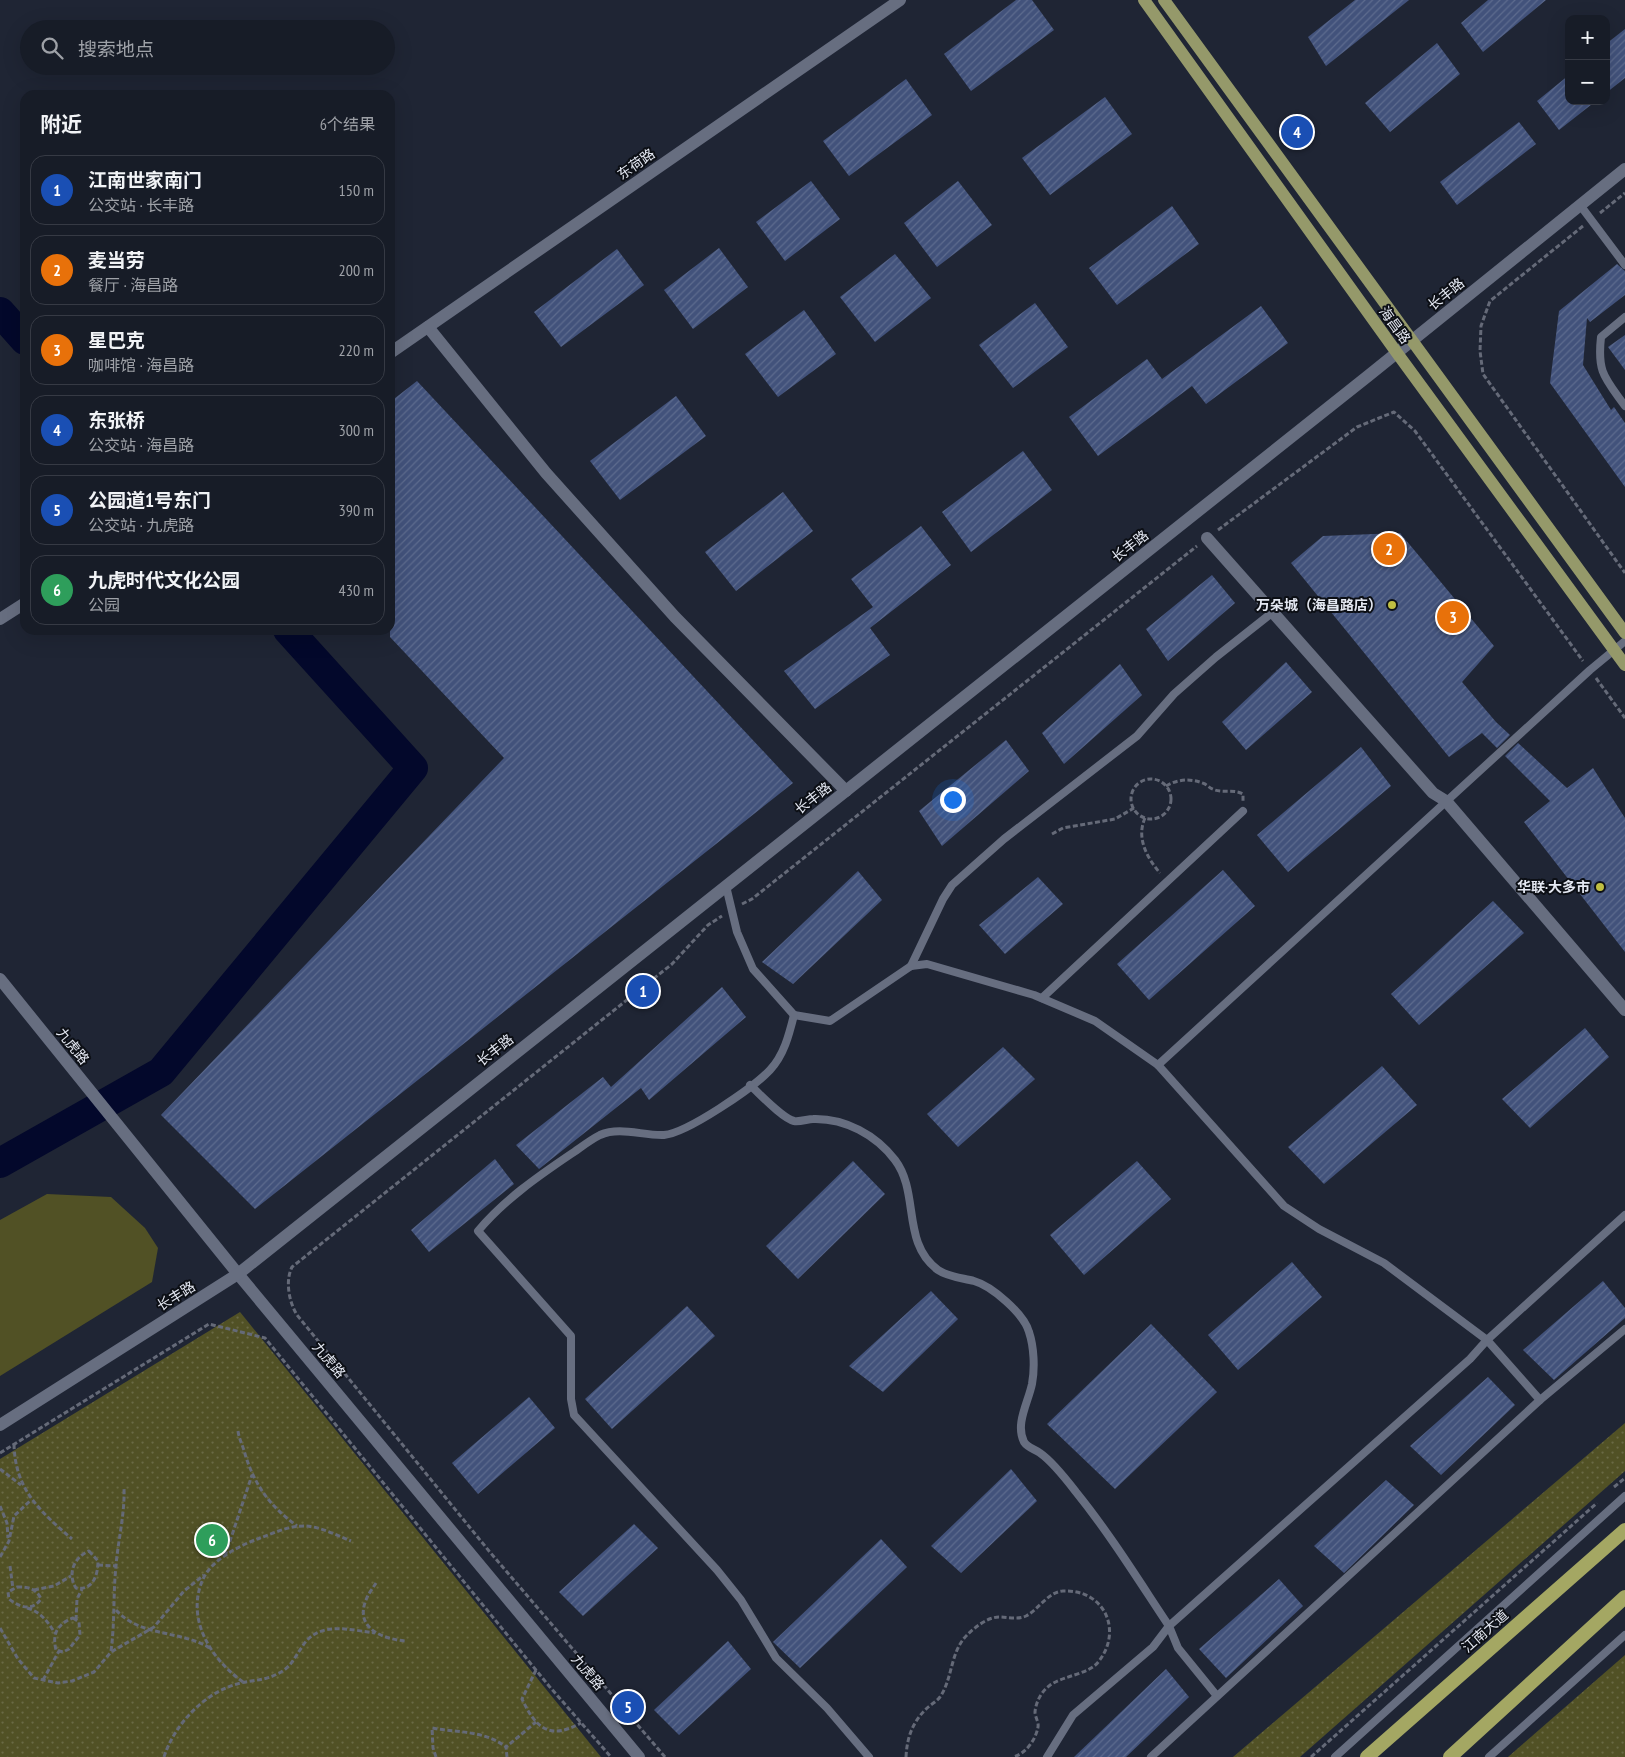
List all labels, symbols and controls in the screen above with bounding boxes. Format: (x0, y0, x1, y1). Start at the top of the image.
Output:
map controls (1565, 15, 1610, 105)
button: + (1565, 15, 1610, 60)
search box (20, 20, 395, 75)
icon: search (38, 34, 66, 62)
text: 搜索地点 (78, 37, 154, 61)
button: − (1565, 60, 1610, 105)
text: 附近 (40, 111, 82, 138)
pin: 4 (1281, 113, 1313, 151)
text: 6个结果 (320, 114, 375, 134)
street label: 东荷路 (614, 145, 658, 183)
text: 江南世家南门 (88, 168, 202, 192)
text: 1 (53, 180, 61, 200)
text: 150 m (339, 180, 374, 200)
text: 公交站 · 长丰路 (88, 195, 194, 215)
text: 麦当劳 (88, 248, 145, 272)
text: 2 (53, 260, 61, 280)
text: 200 m (339, 260, 374, 280)
street label: 长丰路 (1424, 274, 1468, 314)
text: 餐厅 · 海昌路 (88, 275, 178, 295)
street label: 海昌路 (1375, 303, 1415, 347)
text: 星巴克 (88, 328, 145, 352)
text: 3 (53, 340, 61, 360)
text: 220 m (339, 340, 374, 360)
text: 咖啡馆 · 海昌路 (88, 355, 194, 375)
text: 东张桥 (88, 408, 145, 432)
text: 4 (53, 420, 61, 440)
text: 300 m (339, 420, 374, 440)
text: 公交站 · 海昌路 (88, 435, 194, 455)
text: 公园道1号东门 (88, 488, 211, 512)
text: 5 (53, 500, 61, 520)
text: 390 m (339, 500, 374, 520)
text: 公交站 · 九虎路 (88, 515, 194, 535)
street label: 长丰路 (1108, 526, 1152, 566)
pin: 2 (1373, 530, 1405, 568)
text: 九虎时代文化公园 (88, 568, 240, 592)
text: 6 (53, 580, 61, 600)
text: 430 m (339, 580, 374, 600)
text: 公园 (88, 595, 120, 615)
place label: 万朵城（海昌路店） (1256, 596, 1382, 614)
pin: 3 (1437, 598, 1469, 636)
marker: 万朵城（海昌路店） (1386, 599, 1398, 611)
street label: 长丰路 (791, 778, 835, 818)
your location (940, 787, 966, 813)
place label: 华联·大多市 (1517, 878, 1590, 896)
marker: 华联·大多市 (1594, 881, 1606, 893)
pin: 1 (627, 972, 659, 1010)
street label: 九虎路 (53, 1024, 93, 1068)
street label: 长丰路 (473, 1030, 517, 1070)
street label: 长丰路 (153, 1277, 199, 1315)
street label: 九虎路 (309, 1338, 349, 1382)
pin: 6 (196, 1521, 228, 1559)
street label: 江南大道 (1458, 1606, 1512, 1656)
street label: 九虎路 (568, 1650, 608, 1694)
pin: 5 (612, 1688, 644, 1726)

